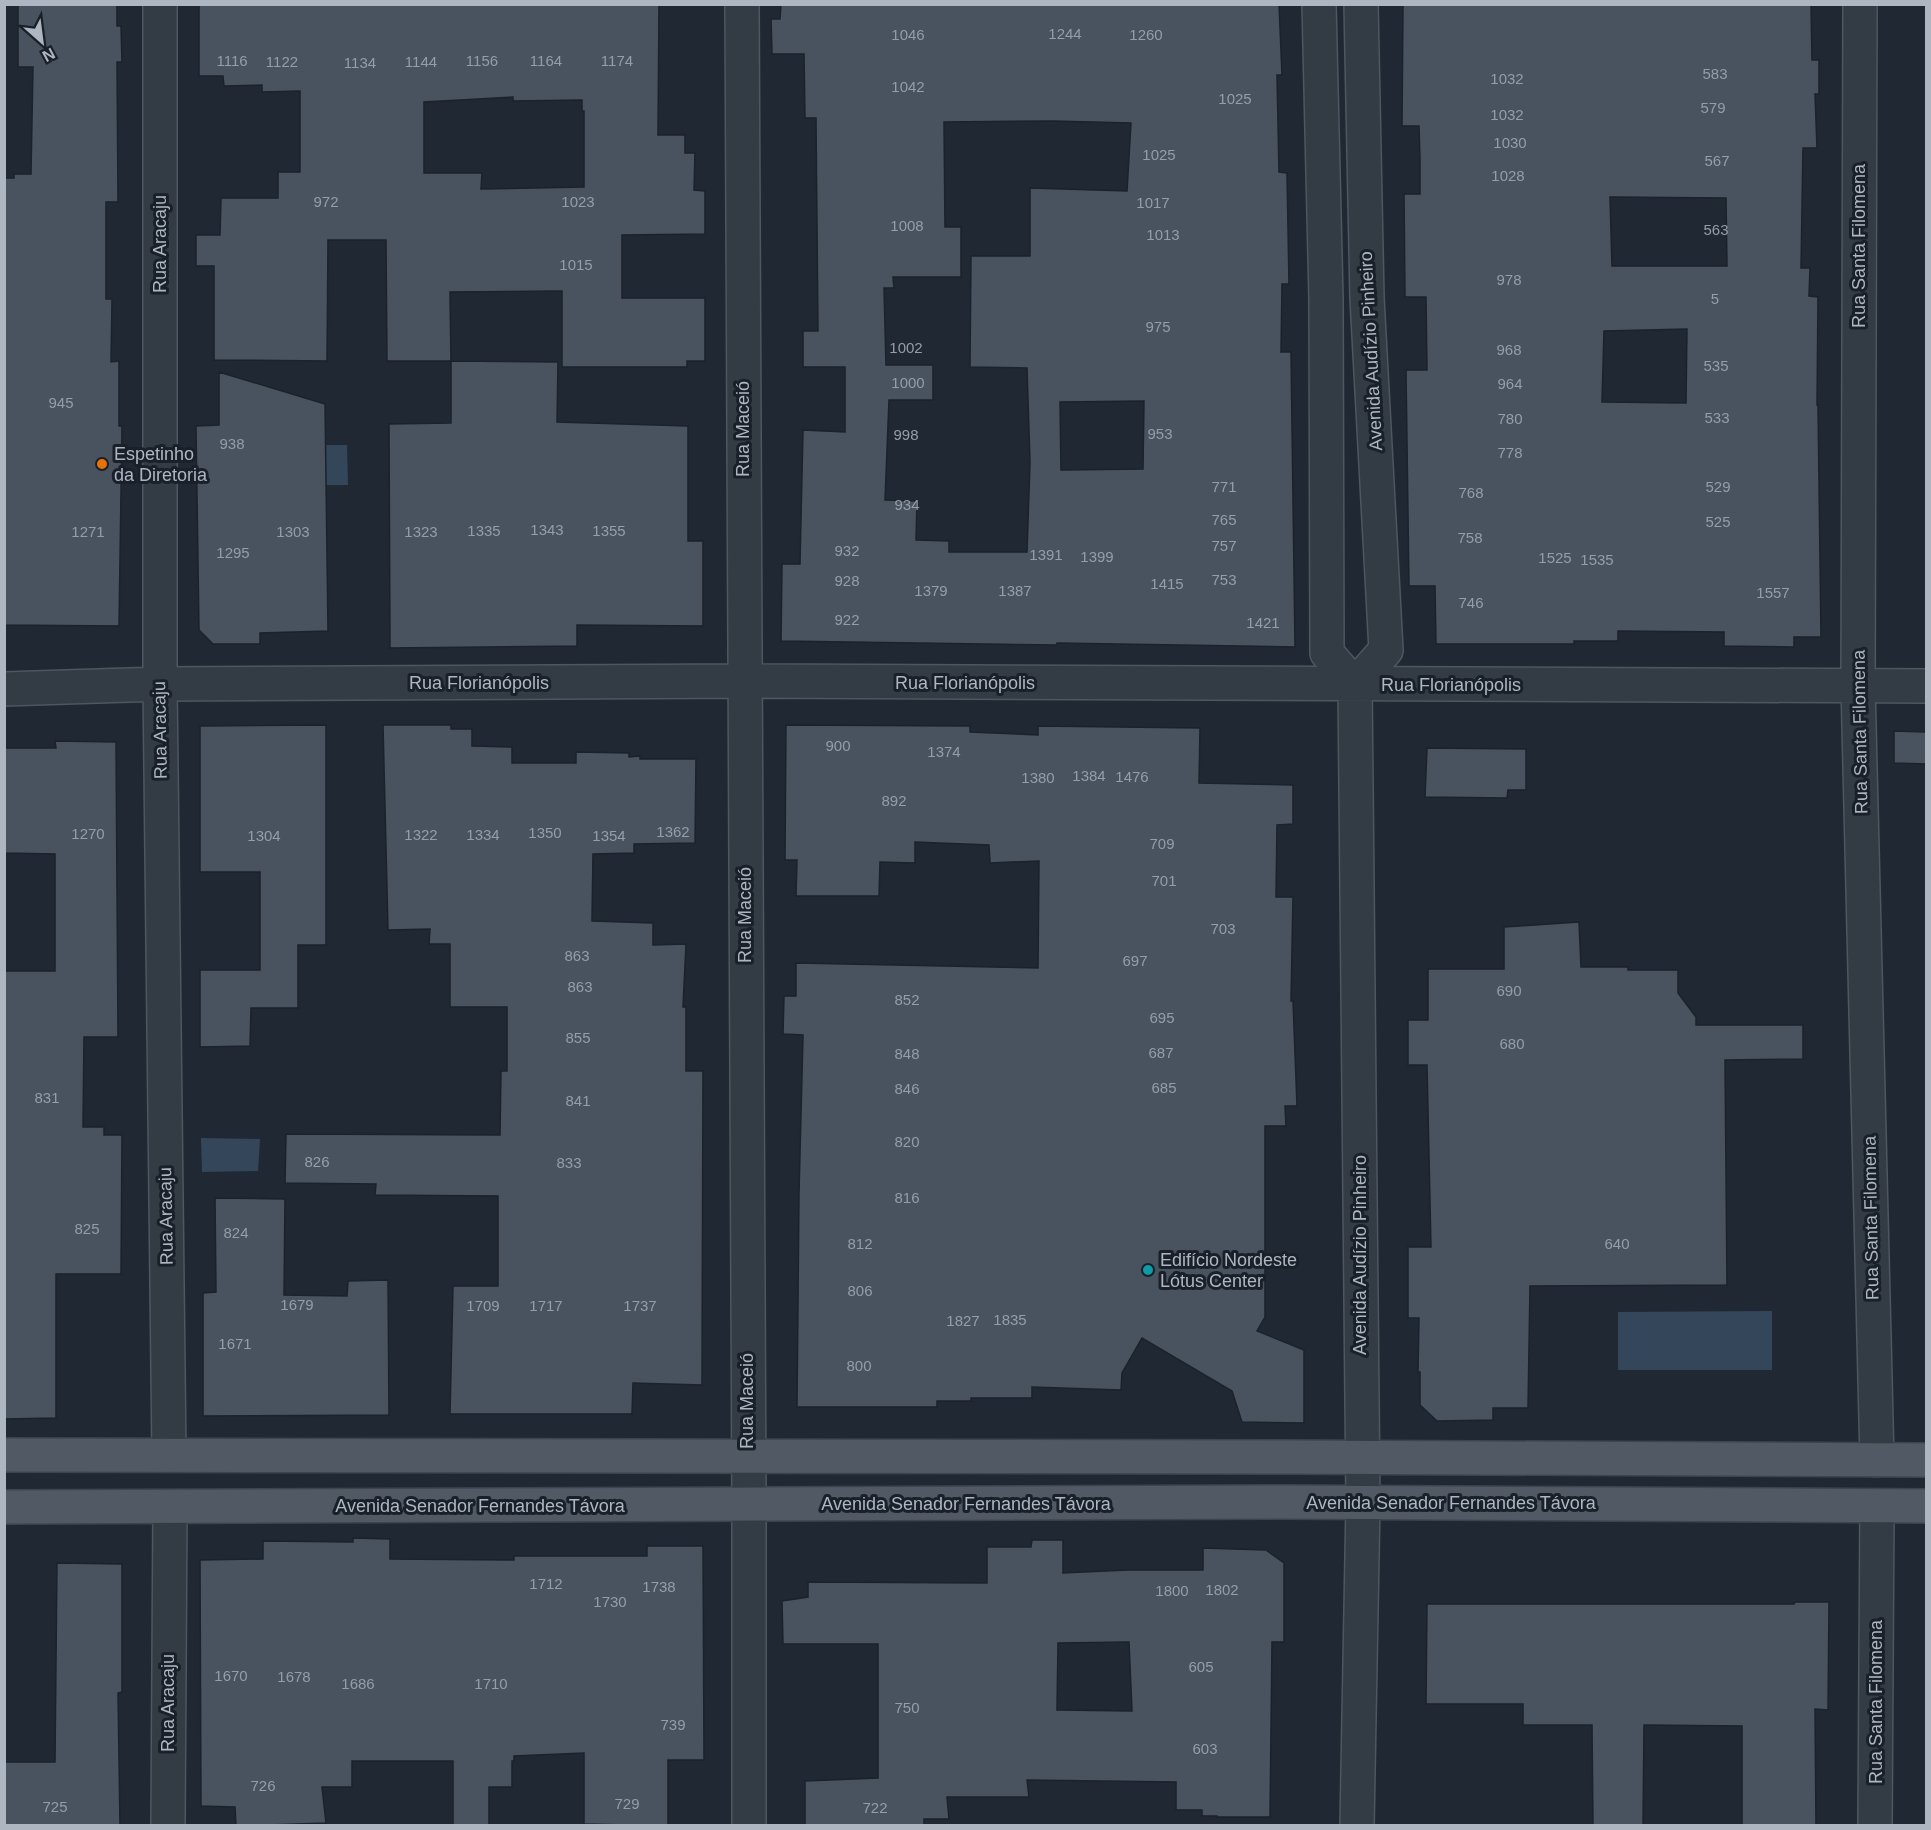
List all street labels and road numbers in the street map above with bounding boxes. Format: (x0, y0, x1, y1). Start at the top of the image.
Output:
street label: Rua Santa Filomena (1849, 163, 1869, 328)
street label: Rua Aracaju (150, 195, 170, 293)
street label: Avenida Audízio Pinheiro (1356, 251, 1386, 451)
street label: Rua Maceió (733, 381, 753, 477)
street label: Rua Santa Filomena (1849, 649, 1871, 814)
street label: Rua Florianópolis (409, 673, 549, 693)
street label: Rua Florianópolis (895, 673, 1035, 693)
street label: Rua Florianópolis (1381, 675, 1521, 695)
street label: Rua Aracaju (149, 681, 171, 779)
street label: Rua Maceió (735, 867, 755, 963)
street label: Rua Santa Filomena (1860, 1135, 1882, 1300)
street label: Avenida Audízio Pinheiro (1350, 1155, 1370, 1355)
street label: Rua Aracaju (155, 1167, 177, 1265)
street label: Rua Maceió (737, 1353, 757, 1449)
street label: Avenida Senador Fernandes Távora (1306, 1493, 1597, 1513)
street label: Avenida Senador Fernandes Távora (821, 1494, 1112, 1514)
street label: Avenida Senador Fernandes Távora (335, 1496, 626, 1516)
street label: Rua Santa Filomena (1866, 1619, 1886, 1784)
street label: Rua Aracaju (158, 1654, 178, 1752)

